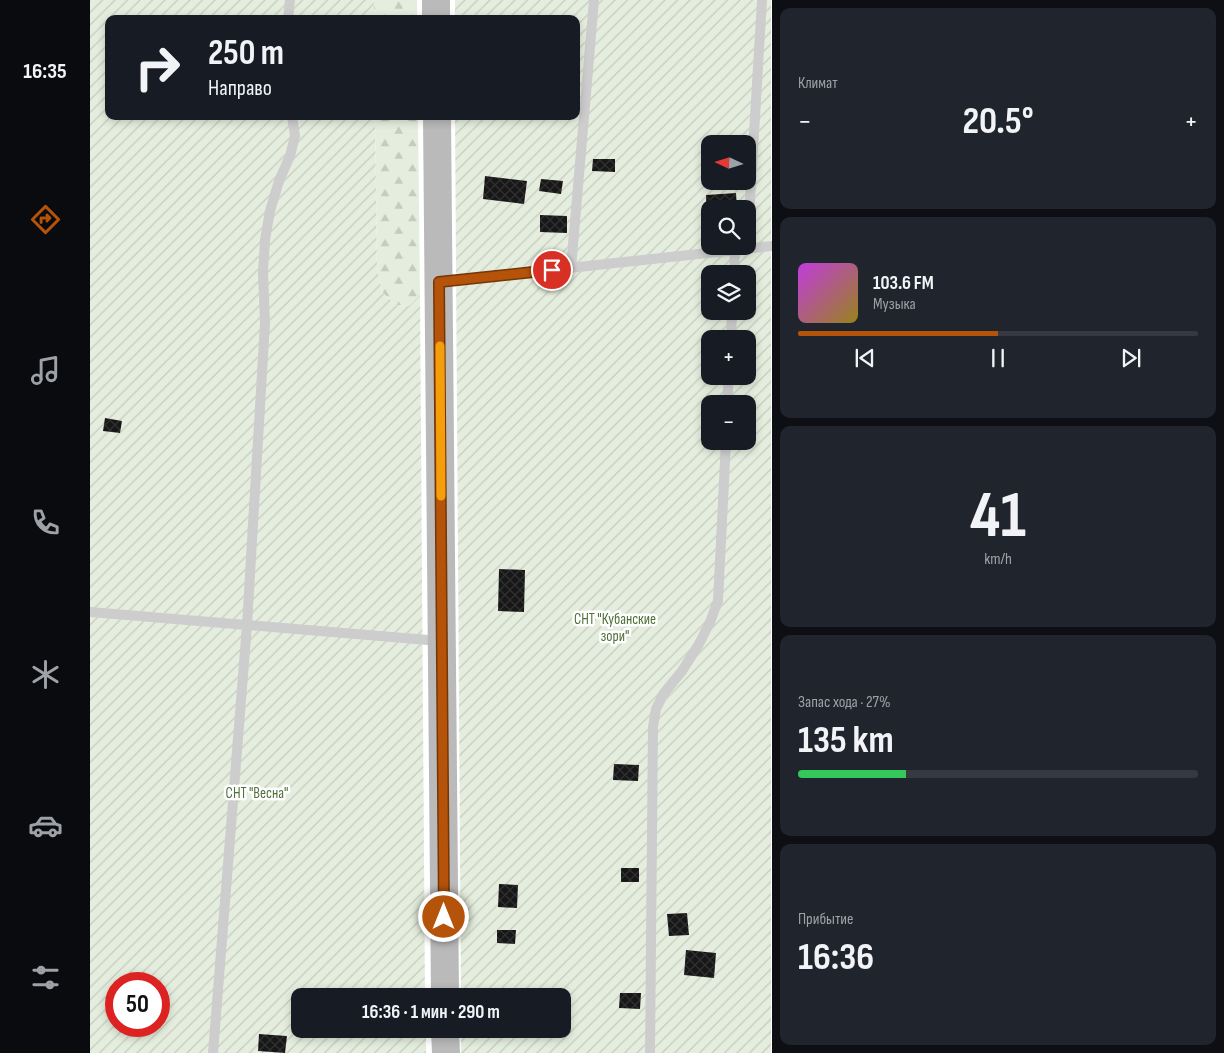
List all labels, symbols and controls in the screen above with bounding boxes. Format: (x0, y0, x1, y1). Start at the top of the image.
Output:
text: 250 m (208, 32, 284, 75)
icon: right (125, 35, 190, 100)
text: 16:35 (23, 58, 67, 85)
text: Климат (798, 74, 838, 93)
text: Направо (208, 75, 272, 102)
text: 20.5° (962, 99, 1034, 144)
text: − (798, 105, 812, 138)
text: + (1184, 105, 1198, 138)
north arrow (701, 135, 756, 190)
map controls (701, 135, 756, 450)
button: search (701, 200, 756, 255)
icon: directions (28, 202, 63, 237)
pin (531, 249, 573, 291)
icon: arrive (538, 256, 566, 284)
button: layers (701, 265, 756, 320)
text: 103.6 FM (873, 272, 934, 295)
text: Музыка (873, 295, 916, 314)
button: + (701, 330, 756, 385)
icon: previous (851, 344, 879, 372)
icon: pause (984, 344, 1012, 372)
icon: next (1117, 344, 1145, 372)
icon: music (28, 353, 63, 388)
button: − (701, 395, 756, 450)
text: 41 (970, 478, 1026, 556)
icon: phone (28, 505, 63, 540)
text: km/h (984, 550, 1012, 569)
park label: СНТ "Кубанские зори" (574, 610, 656, 646)
icon: climate (28, 657, 63, 692)
text: Запас хода · 27% (798, 693, 891, 712)
text: 135 km (798, 718, 894, 763)
park label: СНТ "Весна" (226, 784, 288, 803)
icon: car (28, 808, 63, 843)
position arrow (417, 890, 469, 942)
text: Прибытие (798, 910, 853, 929)
text: 16:36 (798, 935, 874, 980)
icon: filters (28, 960, 63, 995)
speed limit sign: 50 (105, 972, 170, 1037)
text: 16:36 · 1 мин · 290 m (362, 1001, 500, 1024)

